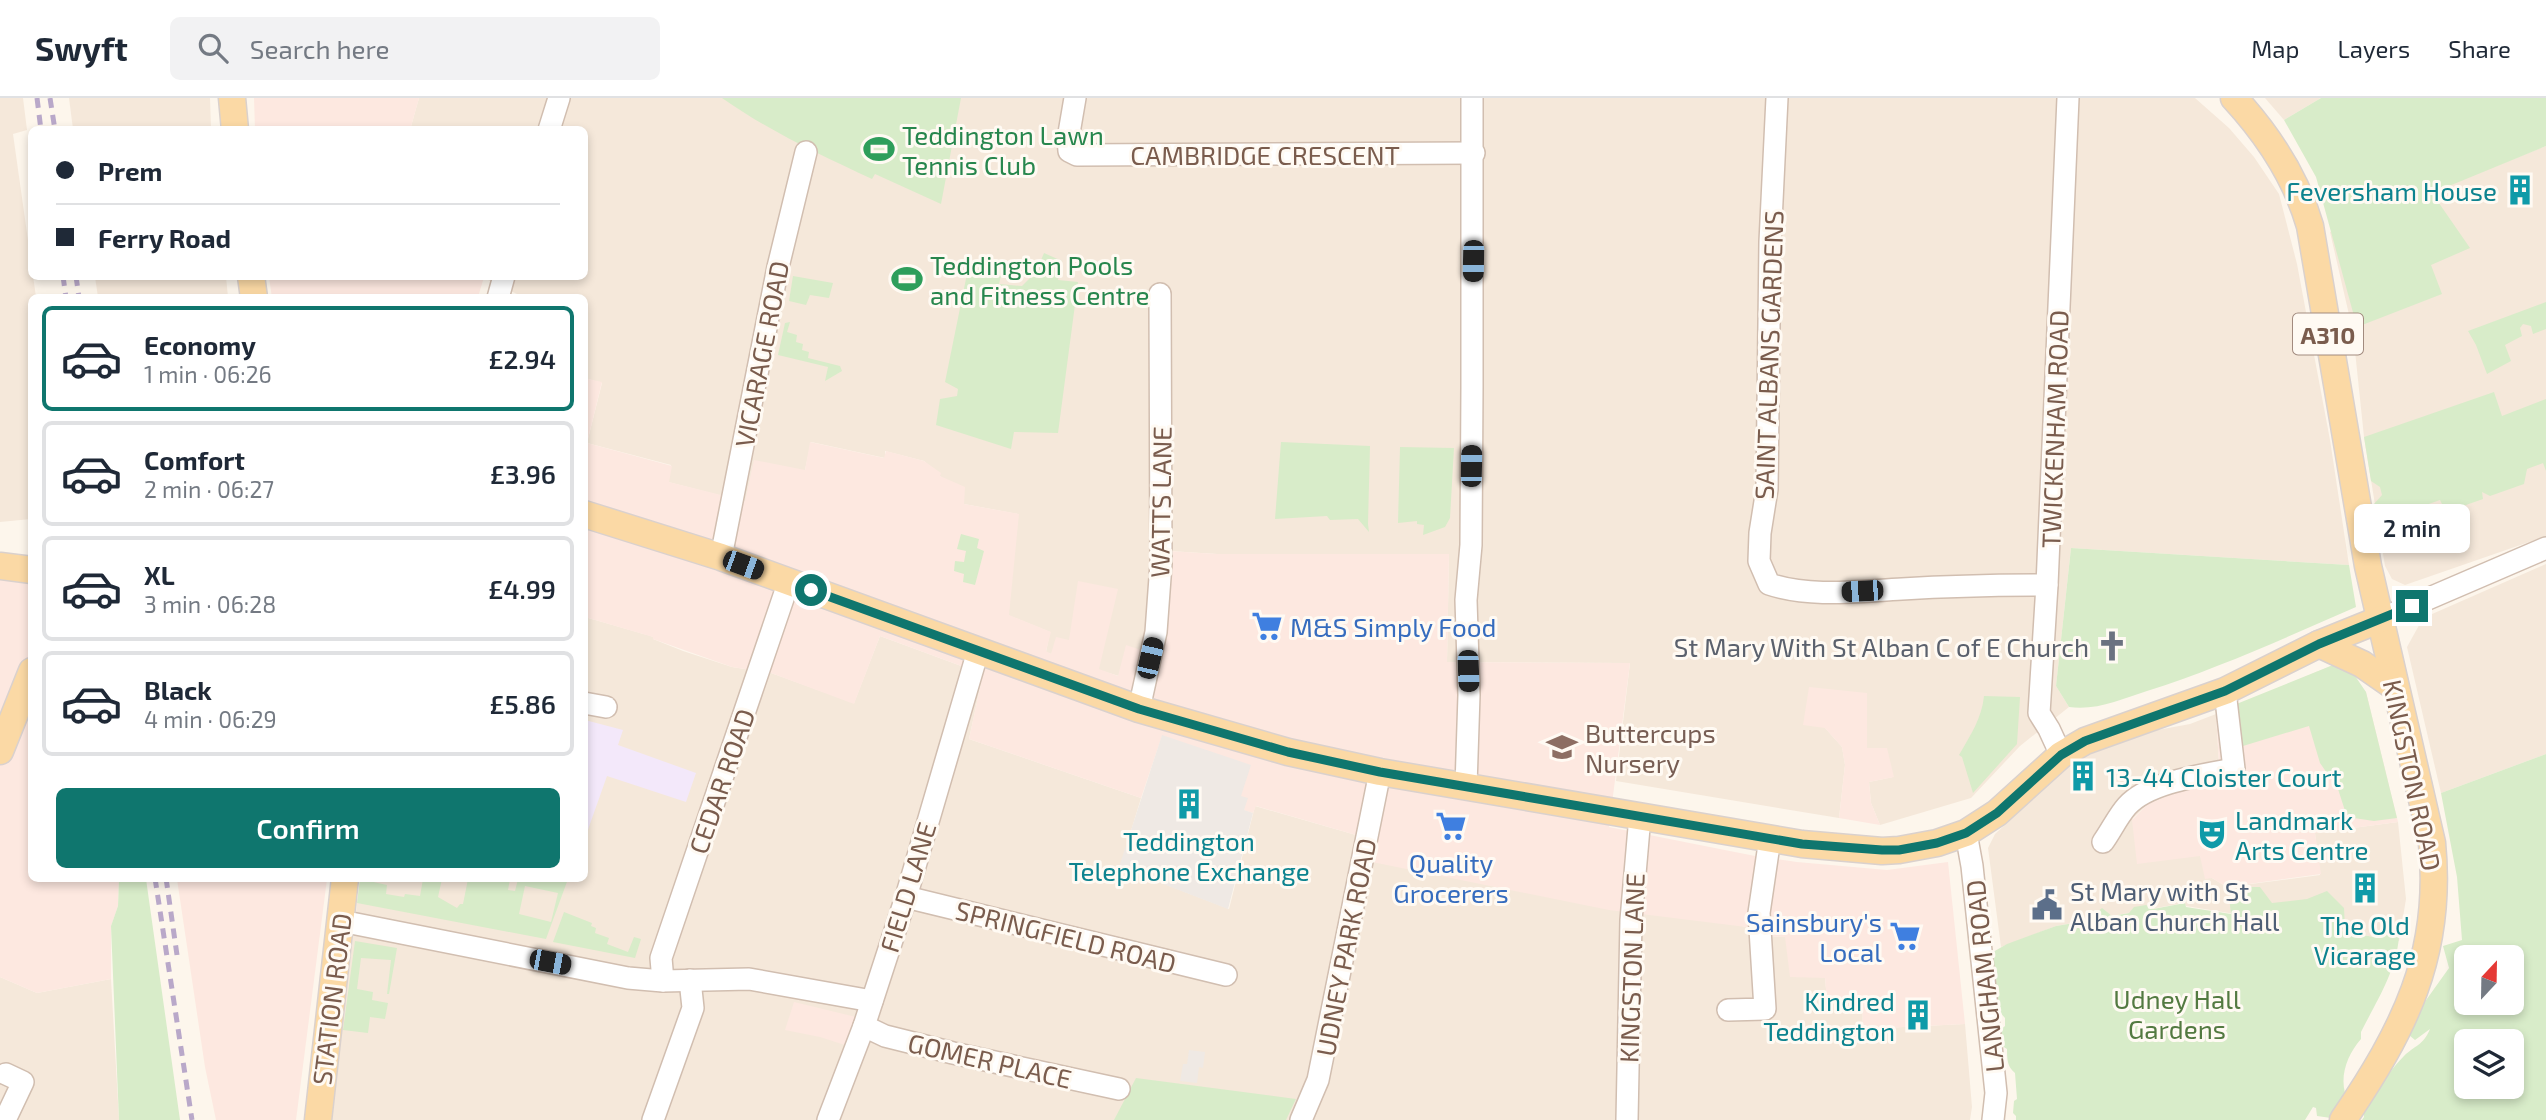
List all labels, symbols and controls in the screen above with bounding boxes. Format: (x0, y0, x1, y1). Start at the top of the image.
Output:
search box (170, 17, 660, 80)
text: Swyft (35, 28, 128, 68)
icon: search (194, 29, 232, 67)
text: Search here (250, 33, 390, 64)
text: Map (2251, 34, 2299, 63)
text: Layers (2337, 34, 2410, 63)
text: Share (2448, 34, 2511, 63)
place label: Teddington Lawn Tennis Club (902, 119, 1104, 180)
sports icon: Teddington Lawn Tennis Club (862, 132, 896, 166)
street label: CAMBRIDGE CRESCENT (1130, 139, 1400, 170)
text: Prem (98, 155, 163, 186)
building icon: Feversham House (2503, 173, 2537, 207)
place label: Feversham House (2286, 175, 2497, 206)
street label: SAINT ALBANS GARDENS (1747, 210, 1789, 500)
text: Ferry Road (98, 222, 231, 253)
car (1463, 240, 1484, 282)
place label: Teddington Pools and Fitness Centre (930, 249, 1150, 310)
street label: VICARAGE ROAD (728, 258, 794, 450)
sports icon: Teddington Pools and Fitness Centre (890, 262, 924, 296)
street label: TWICKENHAM ROAD (2034, 309, 2074, 549)
road number: A310 (2293, 314, 2363, 354)
icon: car (60, 327, 123, 390)
text: Economy (144, 329, 256, 360)
text: £2.94 (488, 343, 556, 374)
text: 1 min · 06:26 (144, 360, 272, 388)
street label: WATTS LANE (1143, 426, 1177, 578)
icon: car (60, 442, 123, 505)
text: Comfort (144, 444, 245, 475)
car (1461, 445, 1482, 487)
text: £3.96 (490, 458, 556, 489)
text: 2 min · 06:27 (144, 475, 274, 503)
callout: 2 min (2354, 504, 2470, 554)
text: 2 min (2383, 514, 2441, 542)
car (720, 548, 767, 582)
icon: car (60, 557, 123, 620)
text: XL (144, 559, 175, 590)
text: £4.99 (488, 573, 556, 604)
route start (795, 574, 827, 606)
car (1841, 579, 1884, 603)
text: 3 min · 06:28 (144, 590, 276, 618)
route end (2396, 590, 2428, 622)
supermarket icon: M&S Simply Food (1250, 609, 1284, 643)
place label: M&S Simply Food (1290, 611, 1496, 642)
church icon: St Mary With St Alban C of E Church (2095, 629, 2129, 663)
place label: St Mary With St Alban C of E Church (1674, 631, 2089, 662)
car (1136, 635, 1165, 681)
car (1457, 650, 1480, 692)
icon: car (60, 672, 123, 735)
text: Black (144, 674, 212, 705)
street label: KINGSTON ROAD (2378, 677, 2448, 873)
text: £5.86 (489, 688, 556, 719)
street label: CEDAR ROAD (682, 704, 760, 858)
text: 4 min · 06:29 (144, 705, 277, 733)
place label: Buttercups Nursery (1585, 717, 1716, 778)
school or university icon: Buttercups Nursery (1545, 730, 1579, 764)
building icon: 13-44 Cloister Court (2066, 759, 2100, 793)
place label: 13-44 Cloister Court (2106, 761, 2342, 792)
building icon: Teddington Telephone Exchange (1172, 787, 1206, 821)
button: Confirm (56, 788, 560, 868)
place label: Landmark Arts Centre (2235, 804, 2368, 865)
supermarket icon: Quality Grocerers (1434, 809, 1468, 843)
theatre icon: Landmark Arts Centre (2195, 817, 2229, 851)
street label: FIELD LANE (873, 818, 941, 956)
place label: Teddington Telephone Exchange (1068, 825, 1310, 886)
street label: UDNEY PARK ROAD (1309, 835, 1381, 1059)
place label: Quality Grocerers (1393, 847, 1509, 908)
building icon: The Old Vicarage (2348, 871, 2382, 905)
street label: KINGSTON LANE (1612, 872, 1650, 1064)
place label: St Mary with St Alban Church Hall (2070, 875, 2280, 936)
street label: LANGHAM ROAD (1958, 878, 2010, 1074)
public building icon: St Mary with St Alban Church Hall (2030, 888, 2064, 922)
street label: SPRINGFIELD ROAD (953, 894, 1179, 978)
place label: Sainsbury's Local (1746, 906, 1882, 967)
place label: The Old Vicarage (2314, 909, 2416, 970)
street label: STATION ROAD (305, 911, 357, 1087)
supermarket icon: Sainsbury's Local (1888, 919, 1922, 953)
north arrow (2454, 945, 2524, 1015)
map controls (2454, 945, 2524, 1099)
car (528, 948, 573, 976)
park label: Udney Hall Gardens (2113, 983, 2241, 1044)
place label: Kindred Teddington (1763, 985, 1895, 1046)
building icon: Kindred Teddington (1901, 998, 1935, 1032)
street label: GOMER PLACE (905, 1026, 1075, 1094)
button: layers (2454, 1029, 2524, 1099)

